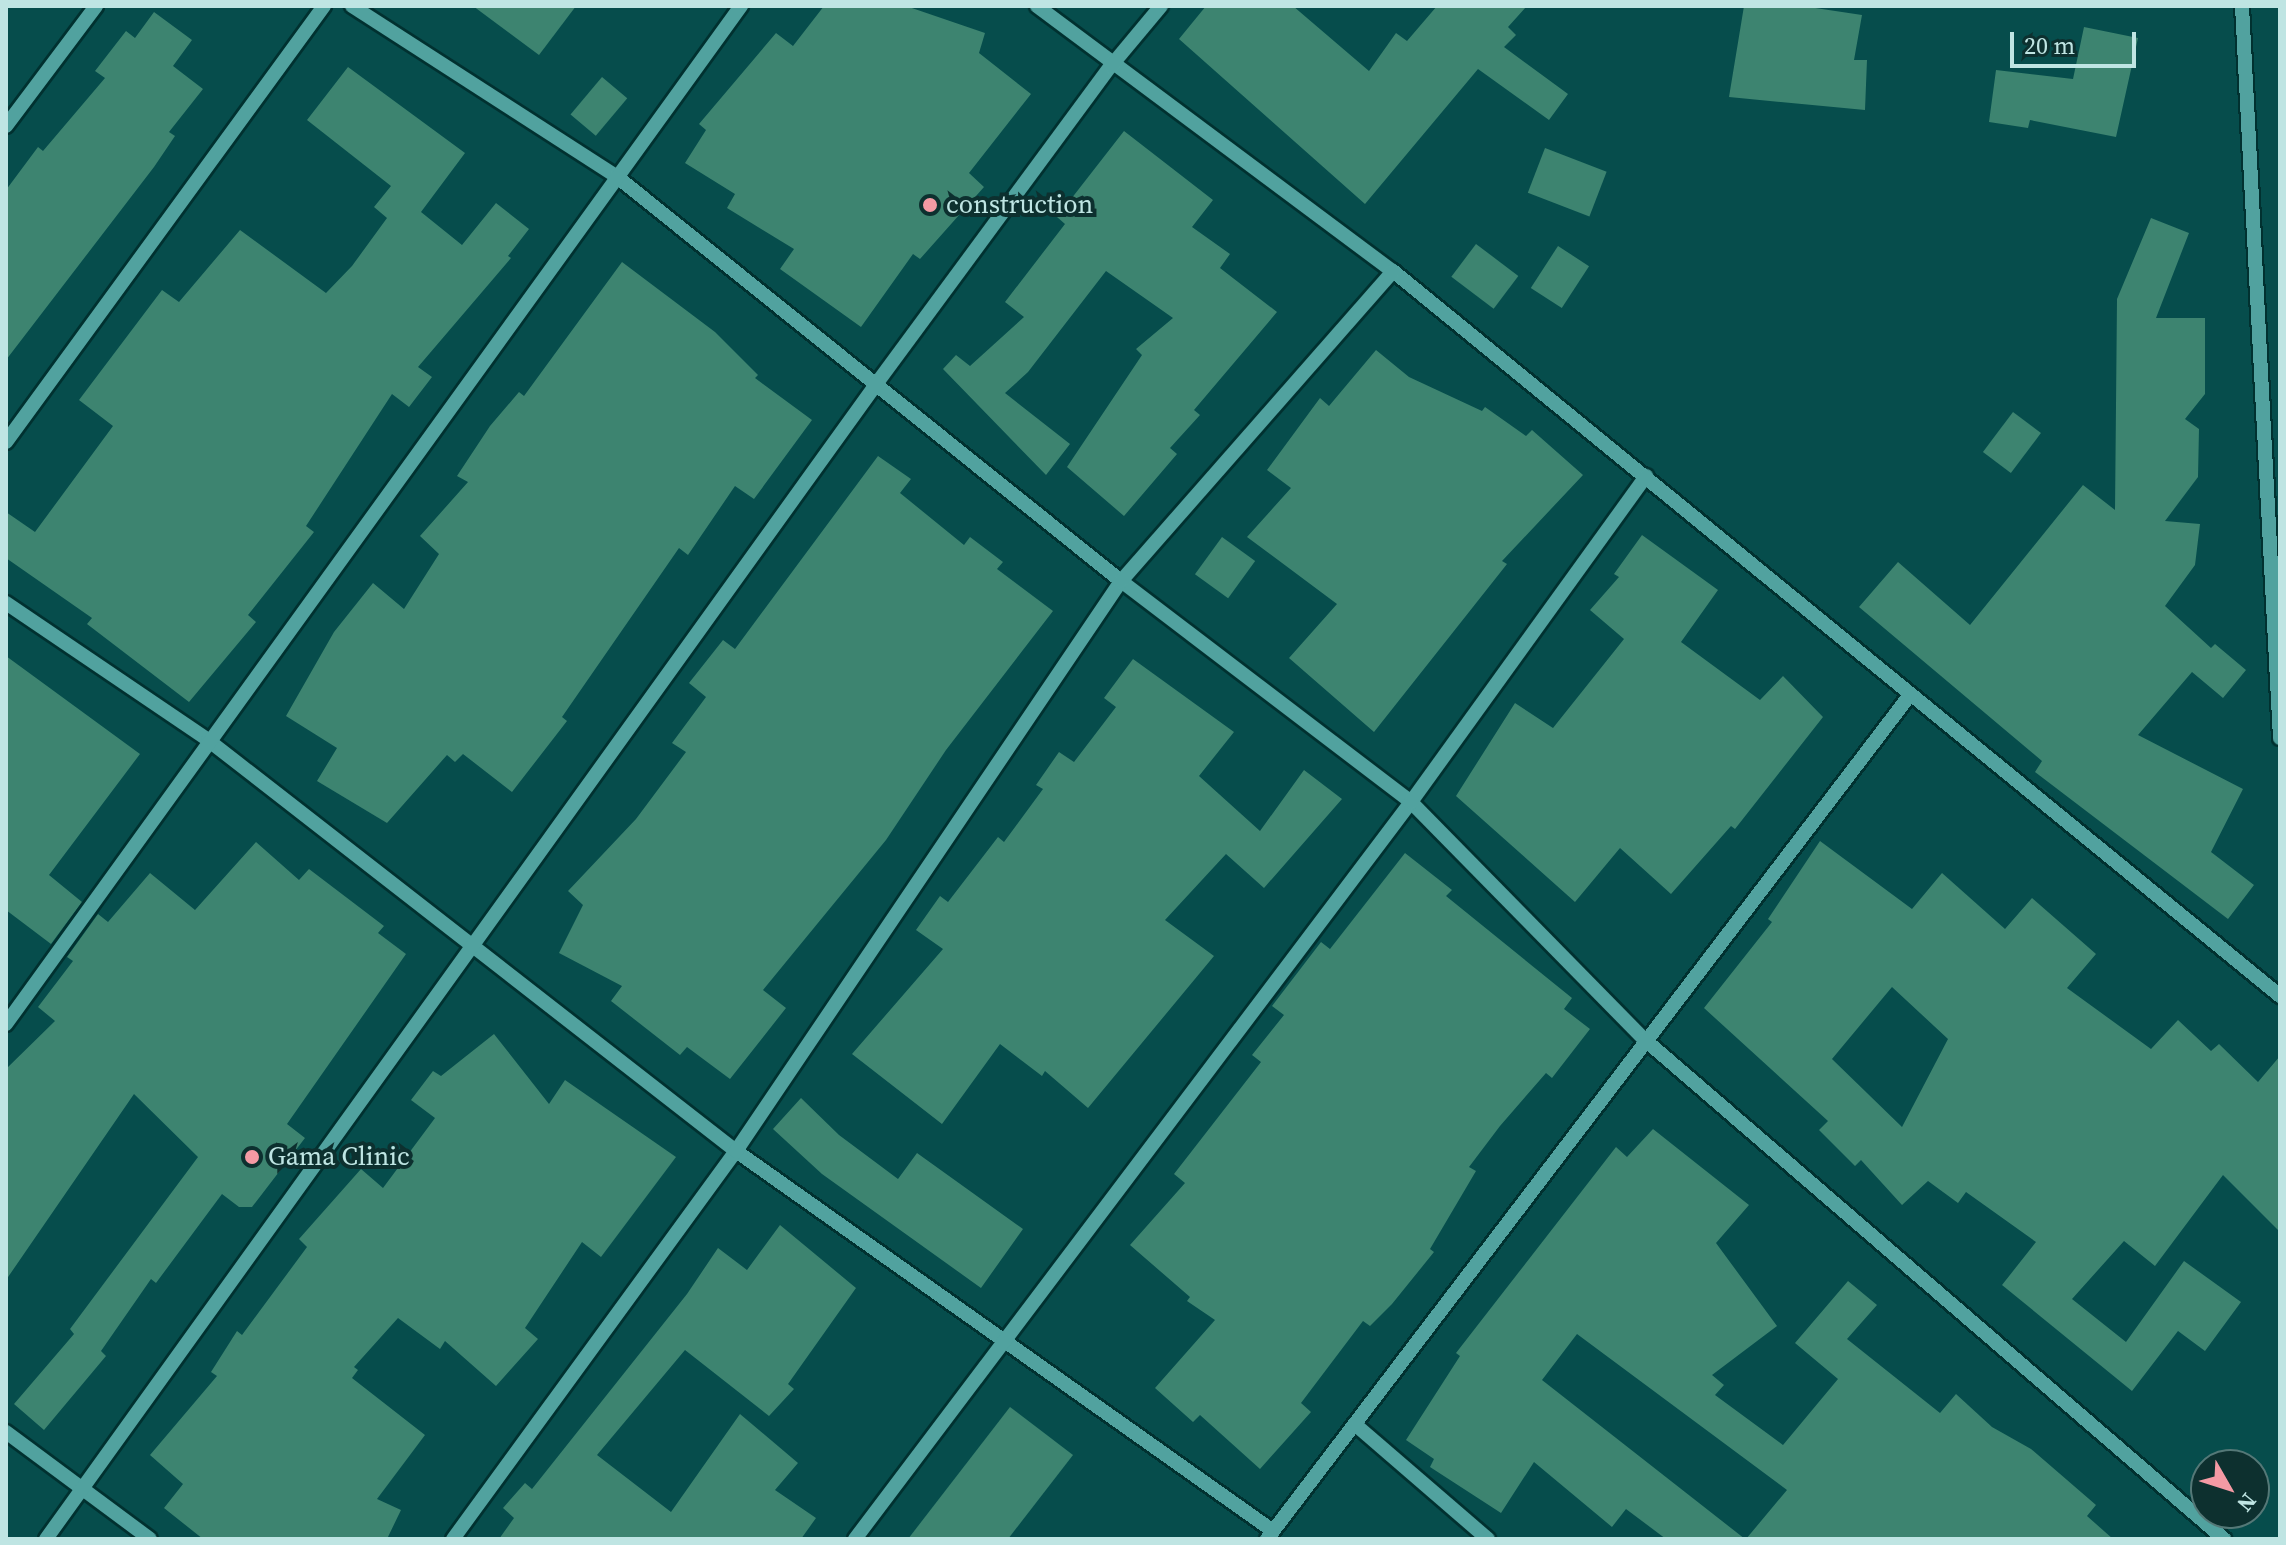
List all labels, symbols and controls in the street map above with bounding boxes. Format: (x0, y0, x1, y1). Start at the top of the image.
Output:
scale bar (2014, 16, 2140, 66)
text: 20 m (2024, 29, 2075, 62)
place label: construction (946, 189, 1093, 221)
marker: construction (921, 196, 939, 214)
place label: Gama Clinic (268, 1141, 410, 1173)
marker: Gama Clinic (243, 1148, 261, 1166)
north arrow (2190, 1449, 2270, 1529)
text: N (2230, 1487, 2264, 1519)

